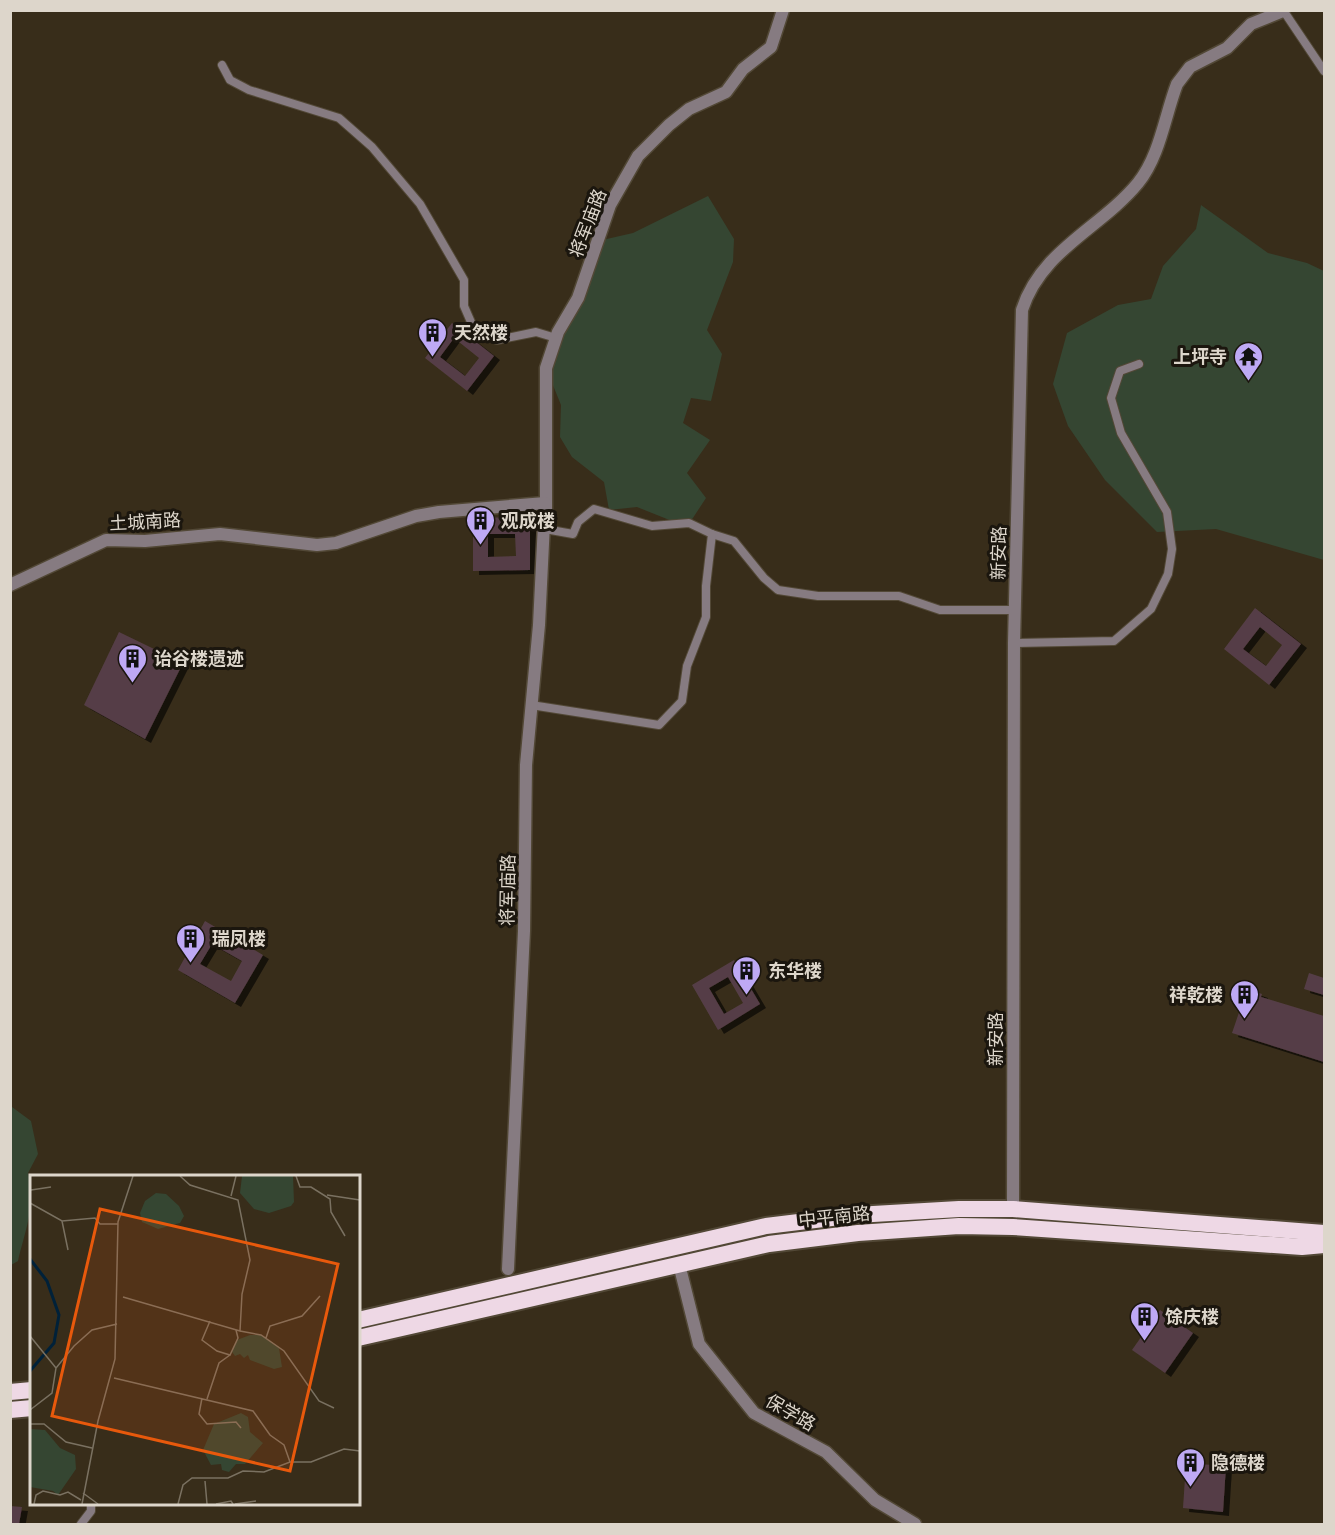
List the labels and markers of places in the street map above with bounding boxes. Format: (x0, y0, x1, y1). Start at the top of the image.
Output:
building icon: 天然楼 (417, 316, 449, 358)
place label: 天然楼 (454, 321, 508, 343)
temple icon: 上坪寺 (1232, 340, 1264, 382)
place label: 上坪寺 (1173, 345, 1227, 367)
building icon: 观成楼 (464, 504, 496, 546)
place label: 观成楼 (501, 509, 555, 531)
building icon: 诒谷楼遗迹 (117, 642, 149, 684)
place label: 诒谷楼遗迹 (154, 647, 244, 669)
building icon: 瑞凤楼 (175, 922, 207, 964)
place label: 瑞凤楼 (212, 927, 266, 949)
building icon: 东华楼 (731, 954, 763, 996)
place label: 东华楼 (768, 959, 822, 981)
building icon: 祥乾楼 (1228, 978, 1260, 1020)
place label: 祥乾楼 (1169, 983, 1223, 1005)
building icon: 馀庆楼 (1128, 1300, 1160, 1342)
place label: 馀庆楼 (1165, 1305, 1219, 1327)
building icon: 隐德楼 (1174, 1446, 1206, 1488)
place label: 隐德楼 (1211, 1451, 1265, 1473)

